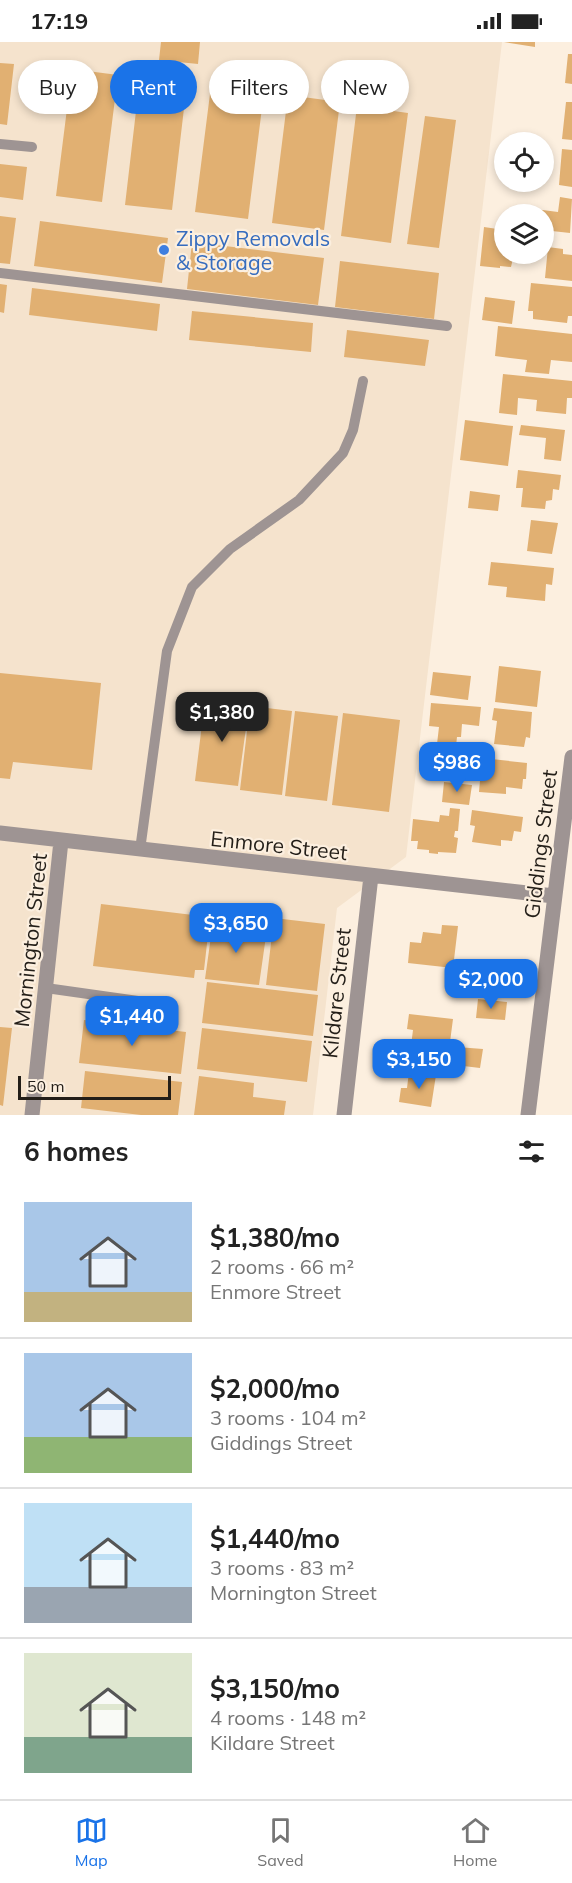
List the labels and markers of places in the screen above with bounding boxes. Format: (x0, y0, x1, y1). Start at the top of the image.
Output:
place label: Zippy Removals & Storage (176, 225, 330, 275)
marker: Zippy Removals & Storage (157, 243, 171, 257)
pin: $1,380 (173, 692, 271, 743)
pin: $986 (421, 742, 493, 793)
pin: $3,650 (187, 903, 285, 954)
pin: $2,000 (442, 959, 540, 1010)
pin: $1,440 (83, 996, 181, 1047)
pin: $3,150 (370, 1039, 468, 1090)

